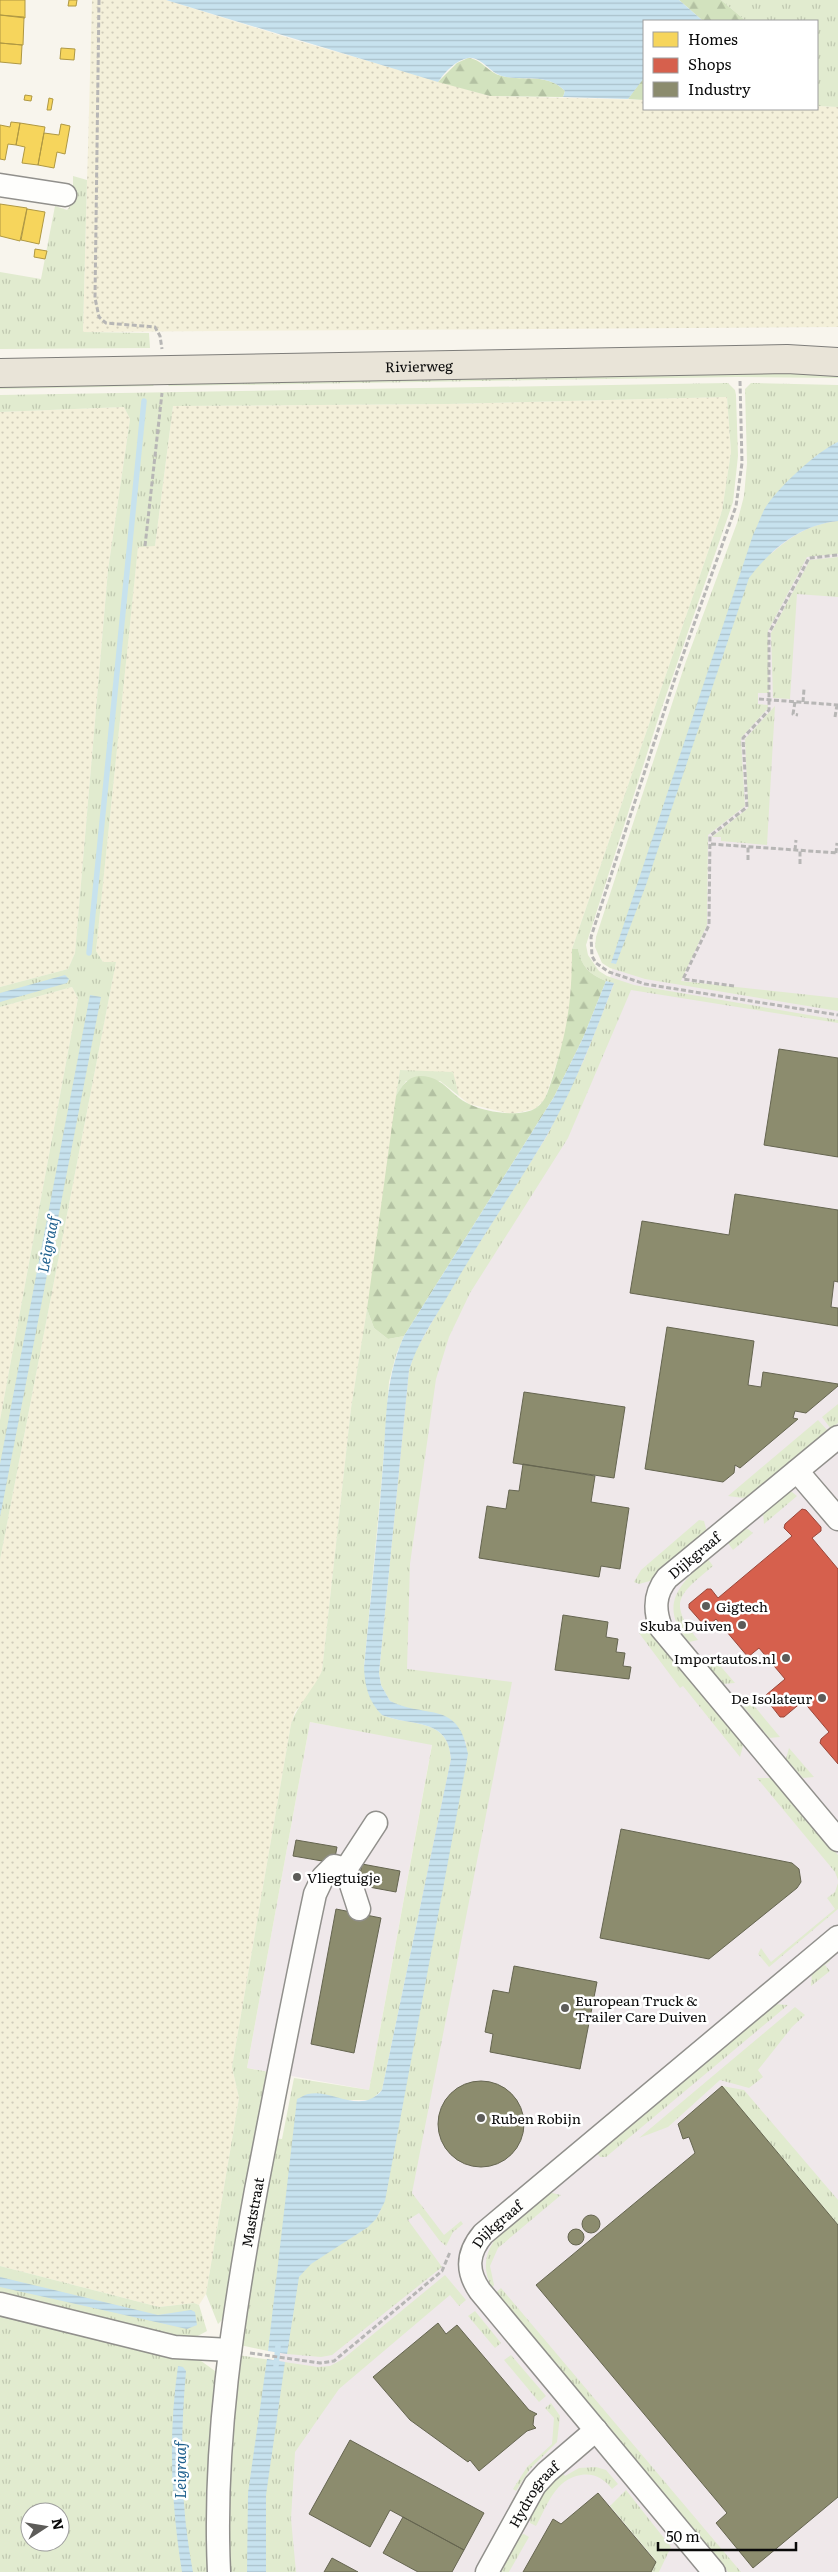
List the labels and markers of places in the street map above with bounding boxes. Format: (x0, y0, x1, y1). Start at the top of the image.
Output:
place label: Gigtech (716, 1596, 768, 1616)
marker: Gigtech (700, 1600, 712, 1612)
place label: Skuba Duiven (640, 1615, 732, 1635)
marker: Skuba Duiven (736, 1619, 748, 1631)
place label: Importautos.nl (674, 1648, 776, 1668)
marker: Importautos.nl (780, 1652, 792, 1664)
place label: De Isolateur (731, 1688, 812, 1708)
marker: De Isolateur (816, 1692, 828, 1704)
place label: Vliegtuigje (307, 1867, 380, 1887)
marker: Vliegtuigje (291, 1871, 303, 1883)
place label: European Truck & Trailer Care Duiven (575, 1990, 707, 2026)
marker: European Truck & Trailer Care Duiven (559, 2002, 571, 2014)
place label: Ruben Robijn (491, 2108, 581, 2128)
marker: Ruben Robijn (475, 2112, 487, 2124)

